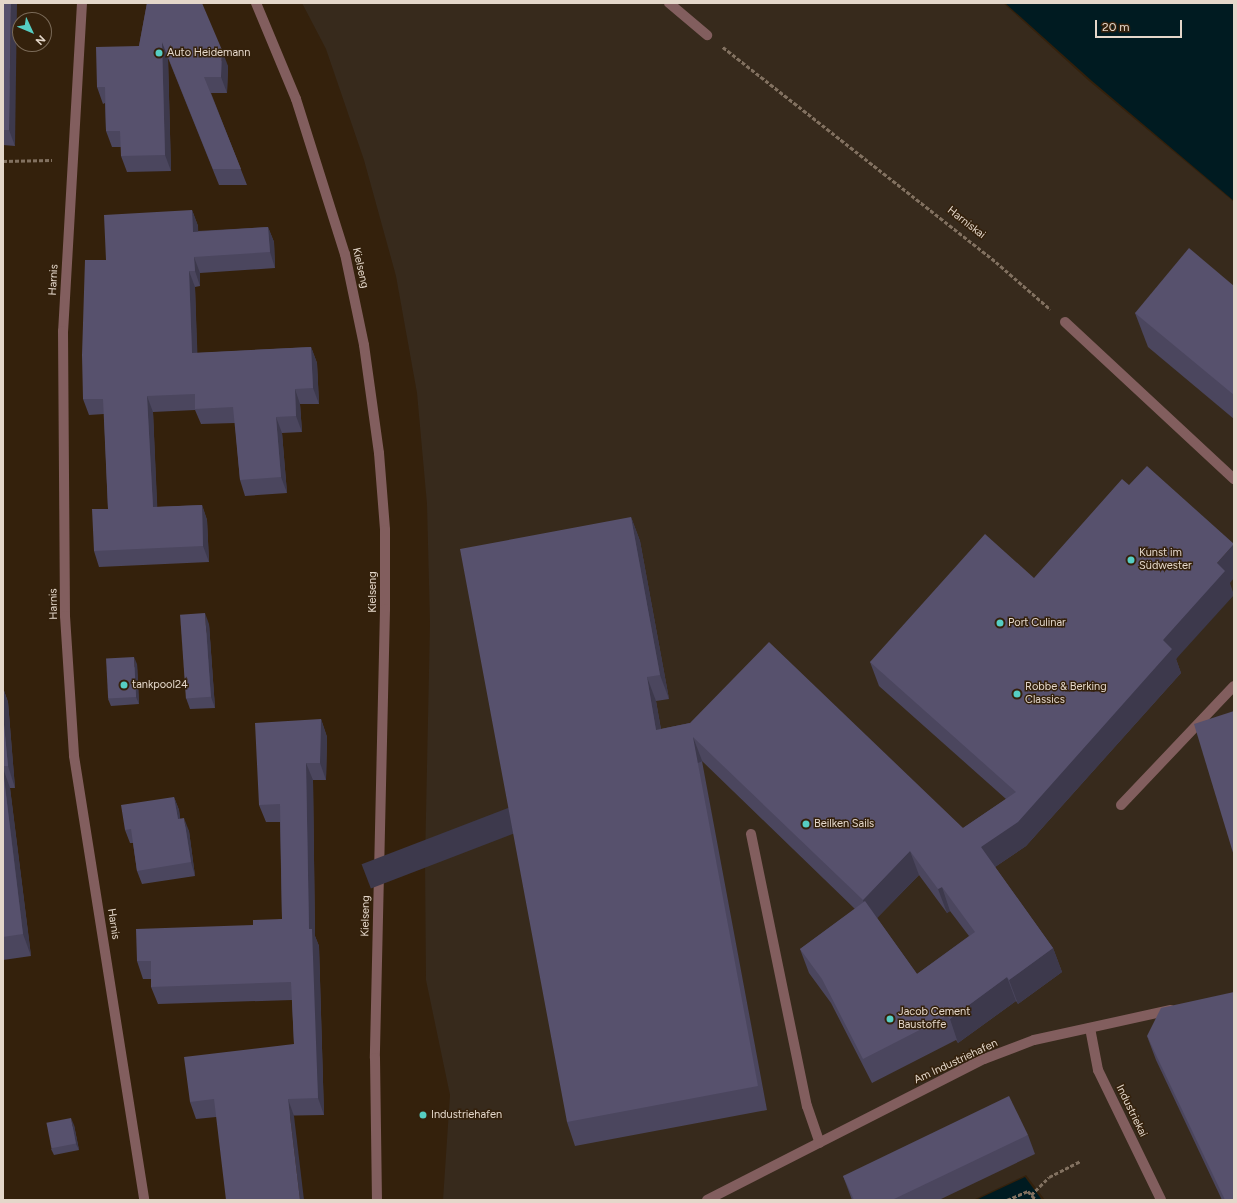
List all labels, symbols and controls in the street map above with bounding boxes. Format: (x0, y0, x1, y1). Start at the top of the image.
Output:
north arrow (12, 12, 52, 52)
scale bar (1097, 12, 1184, 38)
text: 20 m (1102, 20, 1130, 34)
text: N (33, 32, 48, 48)
place label: Auto Heidemann (167, 46, 250, 60)
marker: Auto Heidemann (154, 48, 164, 58)
street label: Harniskai (944, 204, 988, 242)
street label: Kielseng (349, 246, 371, 290)
street label: Harnis (47, 264, 61, 296)
place label: Kunst im Südwester (1139, 547, 1192, 573)
marker: Kunst im Südwester (1126, 555, 1136, 565)
street label: Kielseng (366, 571, 380, 613)
street label: Harnis (47, 588, 61, 620)
place label: Port Culinar (1008, 616, 1066, 630)
marker: Port Culinar (995, 618, 1005, 628)
place label: tankpool24 (132, 678, 188, 692)
marker: tankpool24 (119, 680, 129, 690)
place label: Robbe & Berking Classics (1025, 681, 1107, 707)
marker: Robbe & Berking Classics (1012, 689, 1022, 699)
place label: Beilken Sails (814, 817, 874, 831)
marker: Beilken Sails (801, 819, 811, 829)
street label: Kielseng (359, 895, 373, 937)
street label: Harnis (104, 907, 122, 941)
place label: Jacob Cement Baustoffe (898, 1006, 970, 1032)
marker: Jacob Cement Baustoffe (885, 1014, 895, 1024)
street label: Am Industriehafen (912, 1037, 1000, 1087)
street label: Industriekai (1113, 1083, 1149, 1139)
place label: Industriehafen (431, 1108, 502, 1122)
marker: Industriehafen (418, 1110, 428, 1120)

